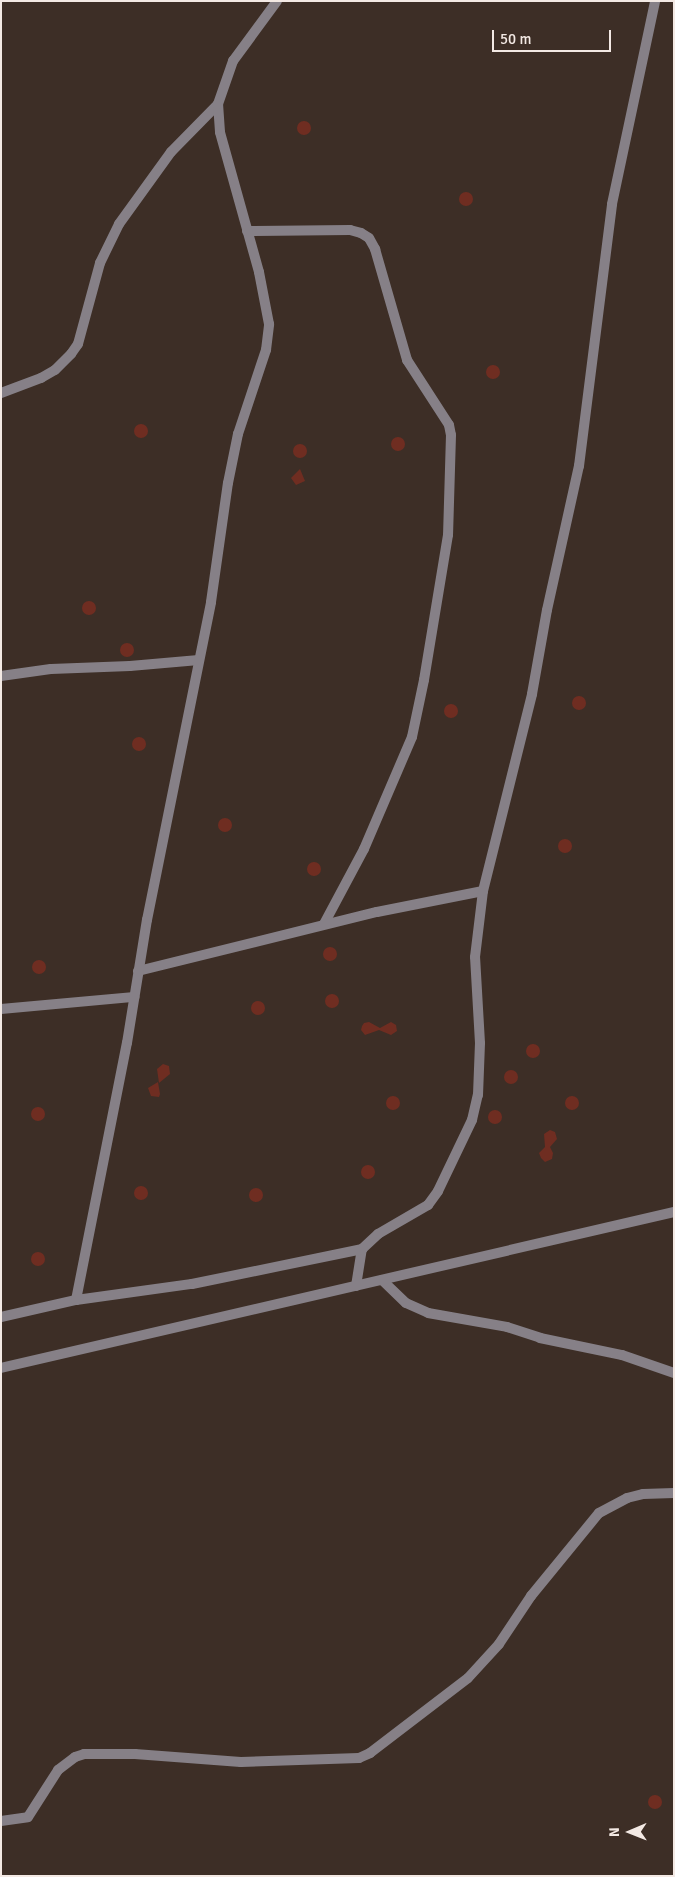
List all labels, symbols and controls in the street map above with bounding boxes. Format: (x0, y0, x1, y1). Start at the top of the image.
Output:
scale bar (495, 20, 614, 52)
text: 50 m (500, 30, 531, 48)
north arrow (605, 1807, 655, 1857)
text: N (606, 1827, 623, 1837)

